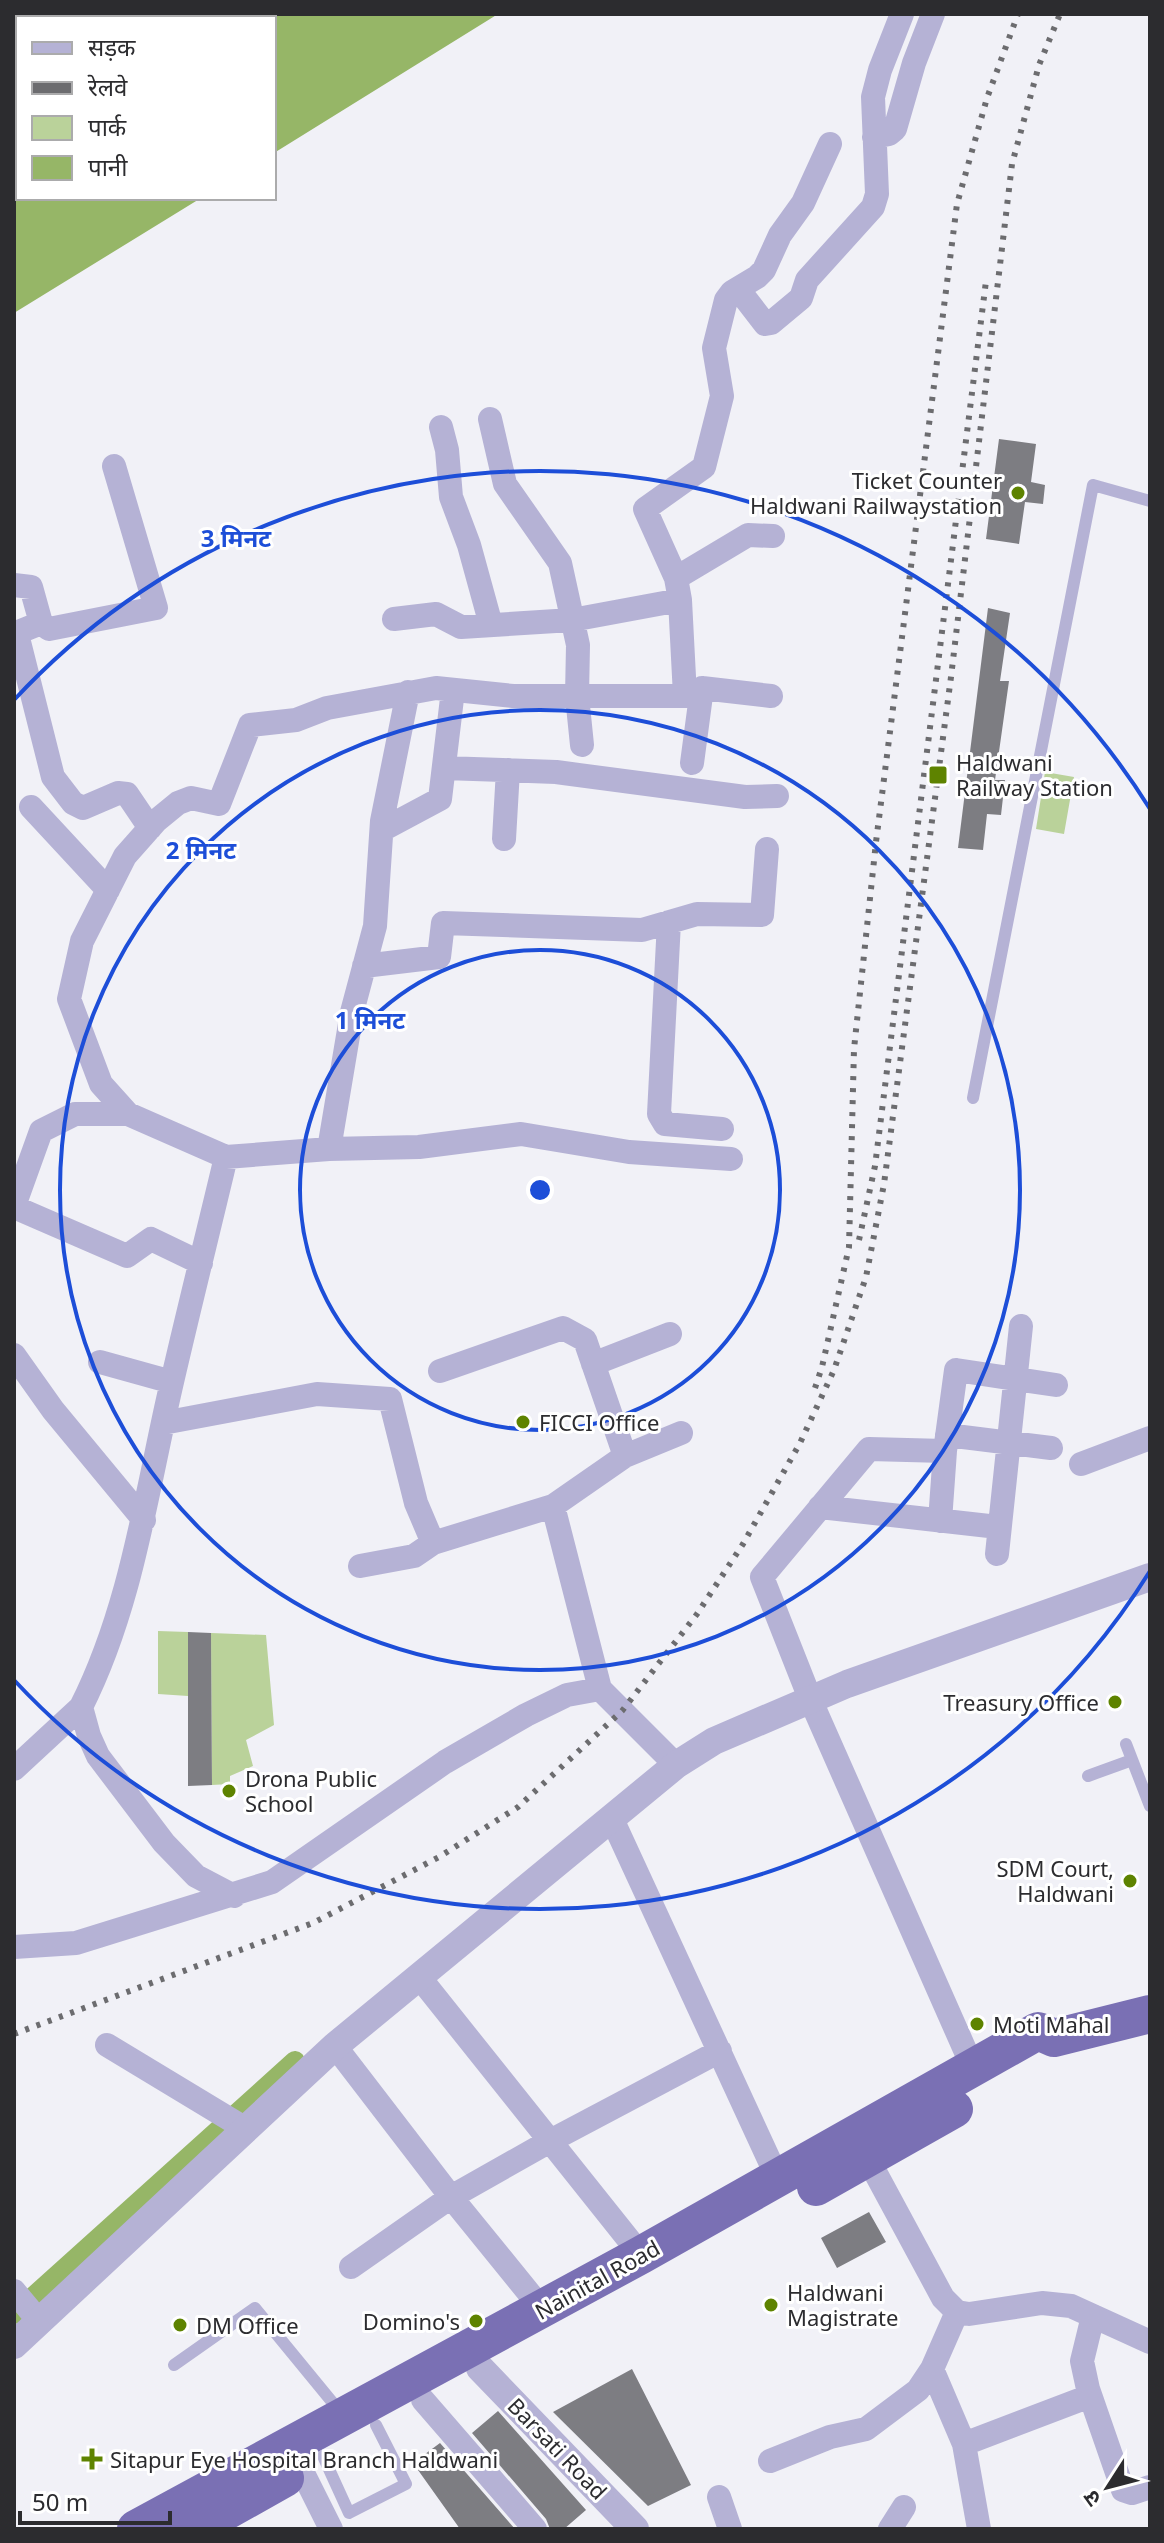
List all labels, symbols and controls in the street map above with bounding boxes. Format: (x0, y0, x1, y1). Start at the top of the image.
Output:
legend (16, 16, 276, 200)
text: सड़क (88, 30, 136, 63)
text: रेलवे (87, 70, 128, 103)
text: पार्क (88, 110, 127, 143)
text: पानी (88, 150, 128, 183)
place label: Ticket Counter Haldwani Railwaystation (750, 465, 1002, 520)
marker: Ticket Counter Haldwani Railwaystation (1009, 484, 1027, 502)
text: 3 मिनट (201, 521, 272, 554)
place label: Haldwani Railway Station (956, 747, 1113, 802)
marker: Haldwani Railway Station (927, 764, 949, 786)
text: 2 मिनट (166, 833, 237, 866)
text: 1 मिनट (335, 1003, 406, 1036)
centre of rings (526, 1176, 554, 1204)
place label: FICCI Office (539, 1407, 659, 1437)
marker: FICCI Office (514, 1413, 532, 1431)
place label: Treasury Office (943, 1687, 1099, 1717)
marker: Treasury Office (1106, 1693, 1124, 1711)
place label: Drona Public School (245, 1763, 377, 1818)
marker: Drona Public School (220, 1782, 238, 1800)
place label: SDM Court, Haldwani (996, 1853, 1114, 1908)
marker: SDM Court, Haldwani (1121, 1872, 1139, 1890)
place label: Moti Mahal (993, 2009, 1110, 2039)
marker: Moti Mahal (968, 2015, 986, 2033)
street label: Nainital Road (529, 2232, 665, 2326)
place label: Haldwani Magistrate (787, 2277, 898, 2332)
marker: Haldwani Magistrate (762, 2296, 780, 2314)
place label: Domino's (363, 2306, 460, 2336)
place label: DM Office (196, 2310, 299, 2340)
marker: Domino's (467, 2312, 485, 2330)
marker: DM Office (171, 2316, 189, 2334)
street label: Barsati Road (502, 2391, 614, 2505)
place label: Sitapur Eye Hospital Branch Haldwani (110, 2444, 498, 2474)
north arrow (1068, 2447, 1148, 2527)
marker: Sitapur Eye Hospital Branch Haldwani (81, 2448, 103, 2470)
scale bar (20, 2475, 170, 2525)
text: उ (1074, 2484, 1107, 2513)
text: 50 m (32, 2485, 88, 2518)

